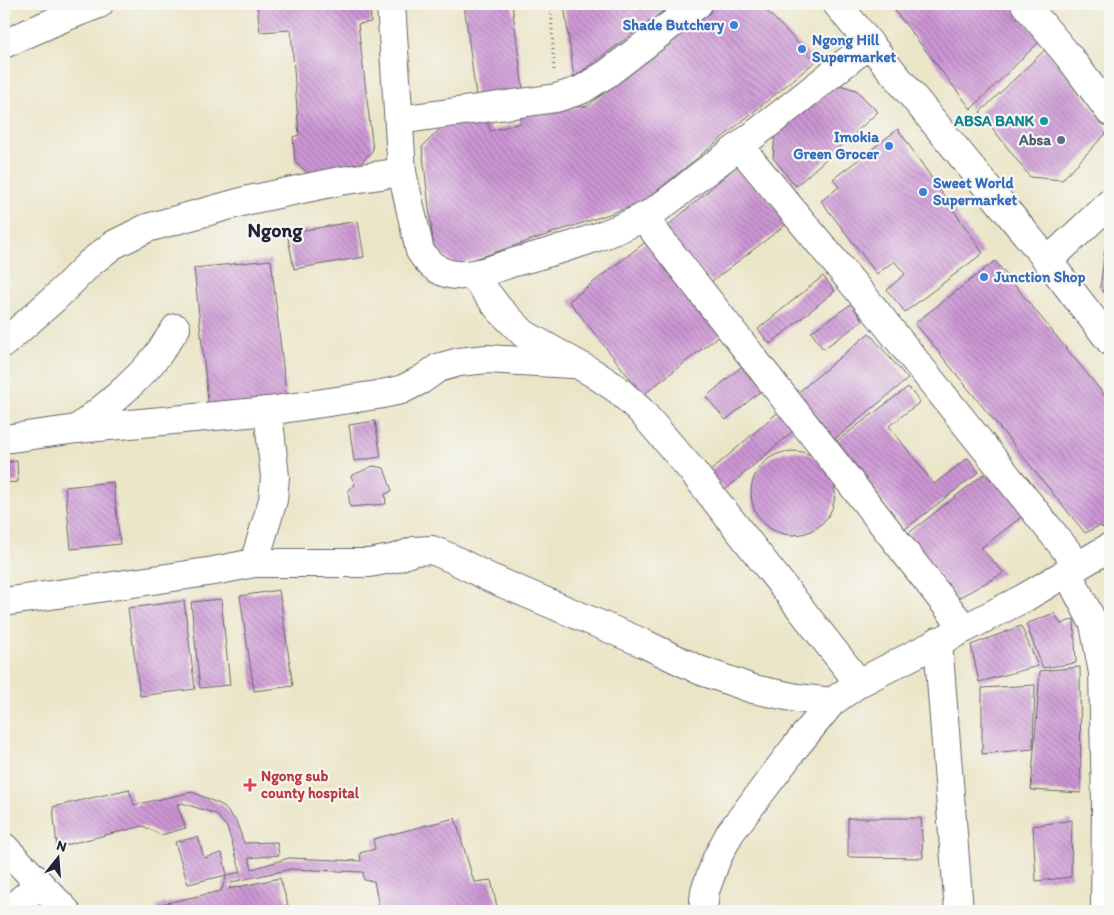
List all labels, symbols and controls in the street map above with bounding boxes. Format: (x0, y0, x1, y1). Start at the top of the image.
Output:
place label: Shade Butchery (623, 16, 725, 35)
marker: Shade Butchery (728, 19, 740, 31)
place label: Ngong Hill Supermarket (812, 31, 897, 67)
marker: Ngong Hill Supermarket (796, 43, 808, 55)
place label: ABSA BANK (953, 112, 1035, 130)
marker: ABSA BANK (1038, 115, 1050, 127)
place label: Imokia Green Grocer (793, 128, 879, 163)
place label: Absa (1018, 131, 1051, 149)
marker: Absa (1055, 134, 1067, 146)
marker: Imokia Green Grocer (883, 140, 895, 152)
place label: Sweet World Supermarket (933, 174, 1018, 210)
marker: Sweet World Supermarket (917, 186, 929, 198)
district label: Ngong (248, 218, 303, 243)
place label: Junction Shop (993, 268, 1086, 287)
marker: Junction Shop (978, 271, 990, 283)
place label: Ngong sub county hospital (261, 767, 360, 803)
marker: Ngong sub county hospital (243, 778, 257, 792)
north arrow (32, 832, 82, 882)
text: N (55, 837, 69, 856)

